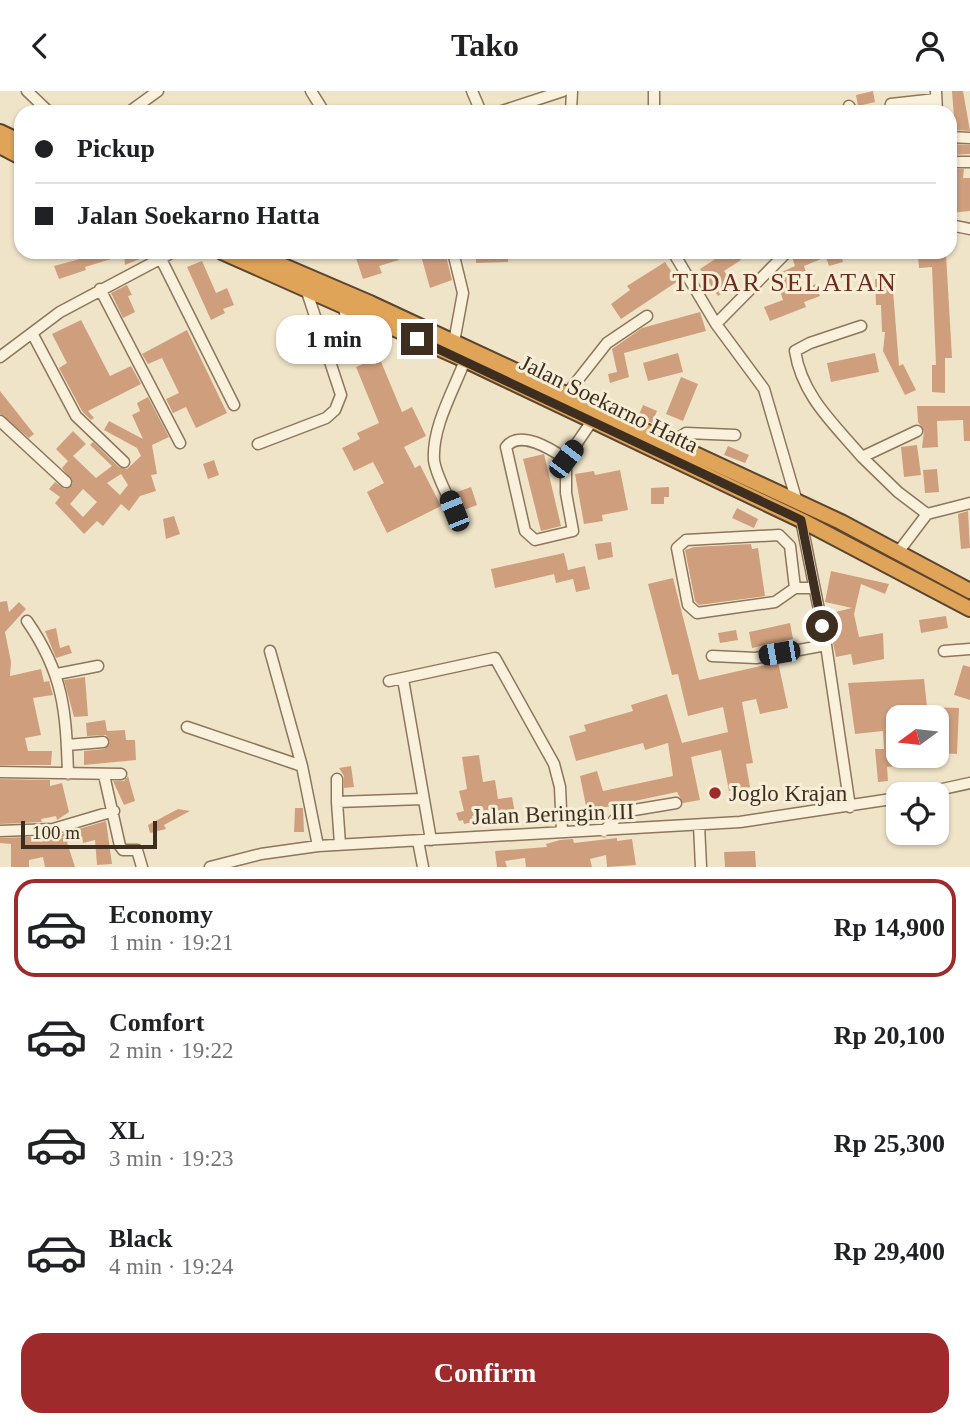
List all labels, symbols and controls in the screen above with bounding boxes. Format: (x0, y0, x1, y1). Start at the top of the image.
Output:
icon: back (21, 27, 59, 65)
text: Tako (451, 27, 519, 63)
icon: person (911, 27, 949, 65)
text: Pickup (77, 134, 155, 163)
text: Jalan Soekarno Hatta (77, 201, 320, 230)
district label: TIDAR SELATAN (672, 268, 898, 297)
callout: 1 min (277, 315, 392, 363)
route end (401, 323, 433, 355)
text: 1 min (306, 327, 362, 352)
street label: Jalan Soekarno Hatta (516, 350, 702, 458)
car (545, 436, 588, 482)
car (437, 488, 472, 534)
route start (806, 610, 838, 642)
car (757, 639, 802, 667)
north arrow (886, 705, 948, 768)
map controls (886, 705, 949, 845)
place label: Joglo Krajan (729, 781, 848, 806)
button: locate (886, 782, 949, 845)
marker: Joglo Krajan (707, 785, 723, 801)
street label: Jalan Beringin III (471, 799, 635, 829)
scale bar (21, 818, 158, 850)
text: 100 m (32, 822, 80, 843)
icon: car (25, 897, 88, 960)
text: Economy (109, 900, 213, 929)
text: Rp 14,900 (834, 913, 945, 942)
text: 1 min · 19:21 (109, 930, 234, 955)
icon: car (25, 1005, 88, 1068)
text: Comfort (109, 1008, 204, 1037)
text: Rp 20,100 (834, 1021, 945, 1050)
text: 2 min · 19:22 (109, 1038, 234, 1063)
icon: car (25, 1113, 88, 1176)
text: XL (109, 1116, 145, 1145)
text: Rp 25,300 (834, 1129, 945, 1158)
text: 3 min · 19:23 (109, 1146, 234, 1171)
icon: car (25, 1221, 88, 1284)
text: Black (109, 1224, 173, 1253)
text: Rp 29,400 (834, 1237, 945, 1266)
text: 4 min · 19:24 (109, 1254, 234, 1279)
button: Confirm (21, 1333, 949, 1413)

